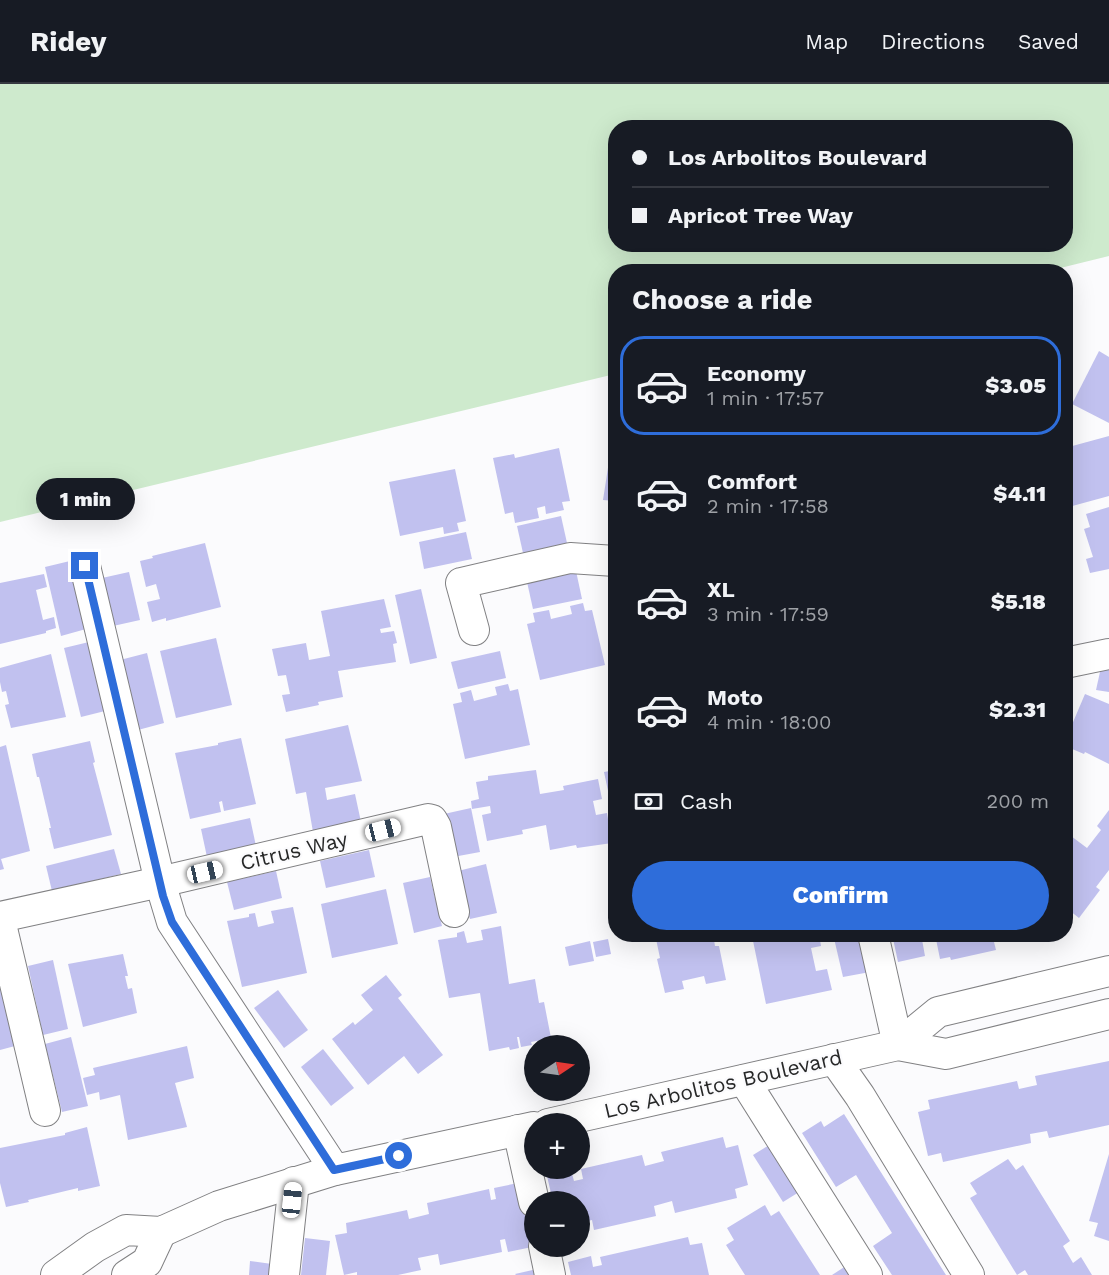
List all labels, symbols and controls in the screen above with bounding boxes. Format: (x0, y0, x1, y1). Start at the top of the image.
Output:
text: Ridey (30, 25, 106, 58)
text: Map (805, 29, 848, 54)
text: Directions (881, 29, 985, 54)
text: Saved (1018, 29, 1079, 54)
text: Los Arbolitos Boulevard (668, 145, 927, 170)
text: Apricot Tree Way (668, 203, 853, 228)
text: Choose a ride (632, 284, 812, 316)
icon: car (635, 359, 689, 413)
text: Economy (707, 361, 806, 386)
text: $3.05 (985, 373, 1046, 398)
text: 1 min · 17:57 (707, 386, 824, 410)
icon: car (635, 467, 689, 521)
text: Comfort (707, 469, 797, 494)
callout: 1 min (36, 479, 134, 521)
text: $4.11 (993, 481, 1046, 506)
text: 1 min (60, 487, 111, 511)
text: 2 min · 17:58 (707, 494, 829, 518)
route end (71, 552, 98, 579)
icon: car (635, 575, 689, 629)
text: XL (707, 577, 735, 602)
text: $5.18 (991, 589, 1046, 614)
text: 3 min · 17:59 (707, 602, 829, 626)
icon: car (635, 683, 689, 737)
text: Moto (707, 685, 763, 710)
text: $2.31 (989, 697, 1046, 722)
text: 4 min · 18:00 (707, 710, 831, 734)
icon: cash (632, 785, 665, 818)
text: Cash (680, 789, 733, 814)
text: 200 m (987, 789, 1049, 813)
car (363, 817, 403, 843)
street label: Citrus Way (238, 826, 350, 875)
car (185, 859, 225, 885)
button: Confirm (632, 861, 1049, 930)
north arrow (524, 1035, 590, 1101)
map controls (524, 1035, 590, 1257)
street label: Los Arbolitos Boulevard (601, 1044, 844, 1123)
button: + (524, 1113, 590, 1179)
route start (385, 1142, 412, 1169)
car (281, 1181, 303, 1219)
button: − (524, 1191, 590, 1257)

